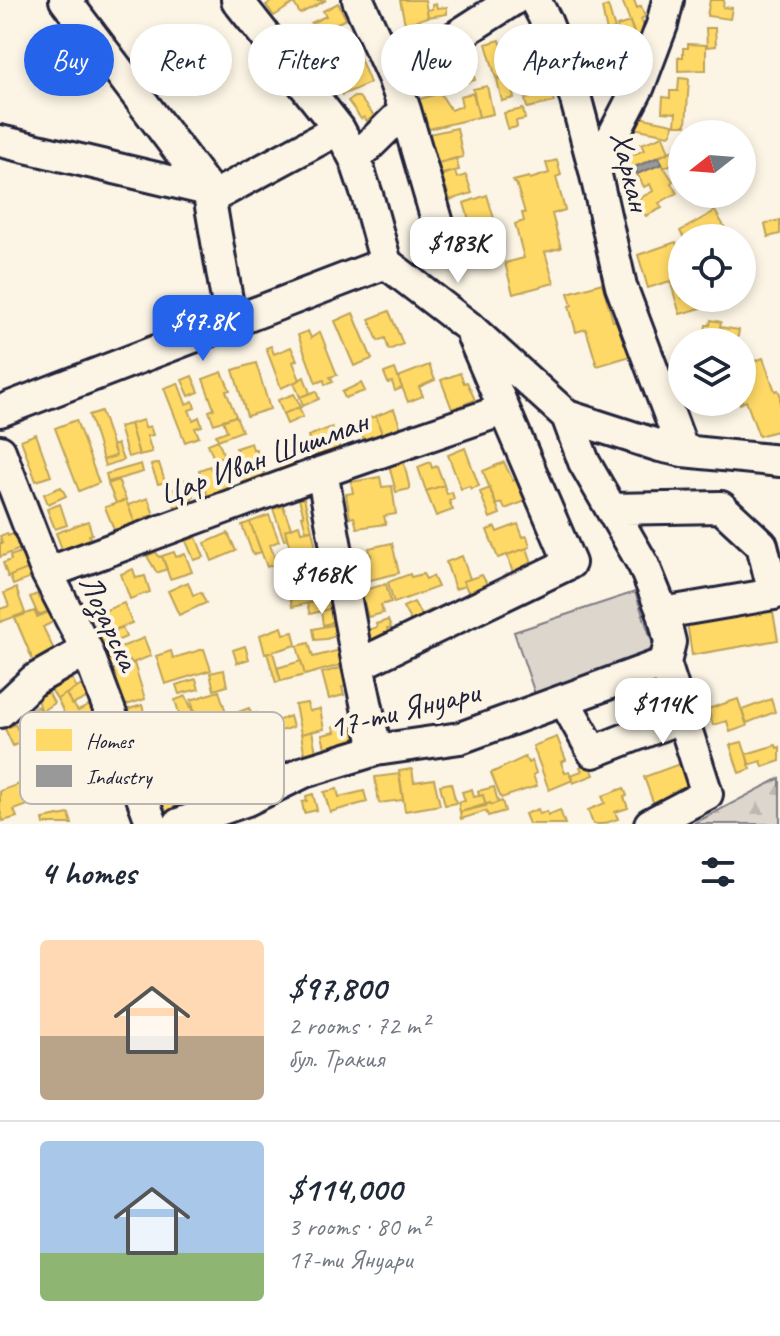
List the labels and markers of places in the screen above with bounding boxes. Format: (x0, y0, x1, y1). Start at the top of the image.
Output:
pin: $183K (402, 217, 514, 285)
pin: $97.8K (138, 295, 268, 363)
pin: $168K (266, 548, 378, 616)
pin: $114K (607, 678, 719, 746)

